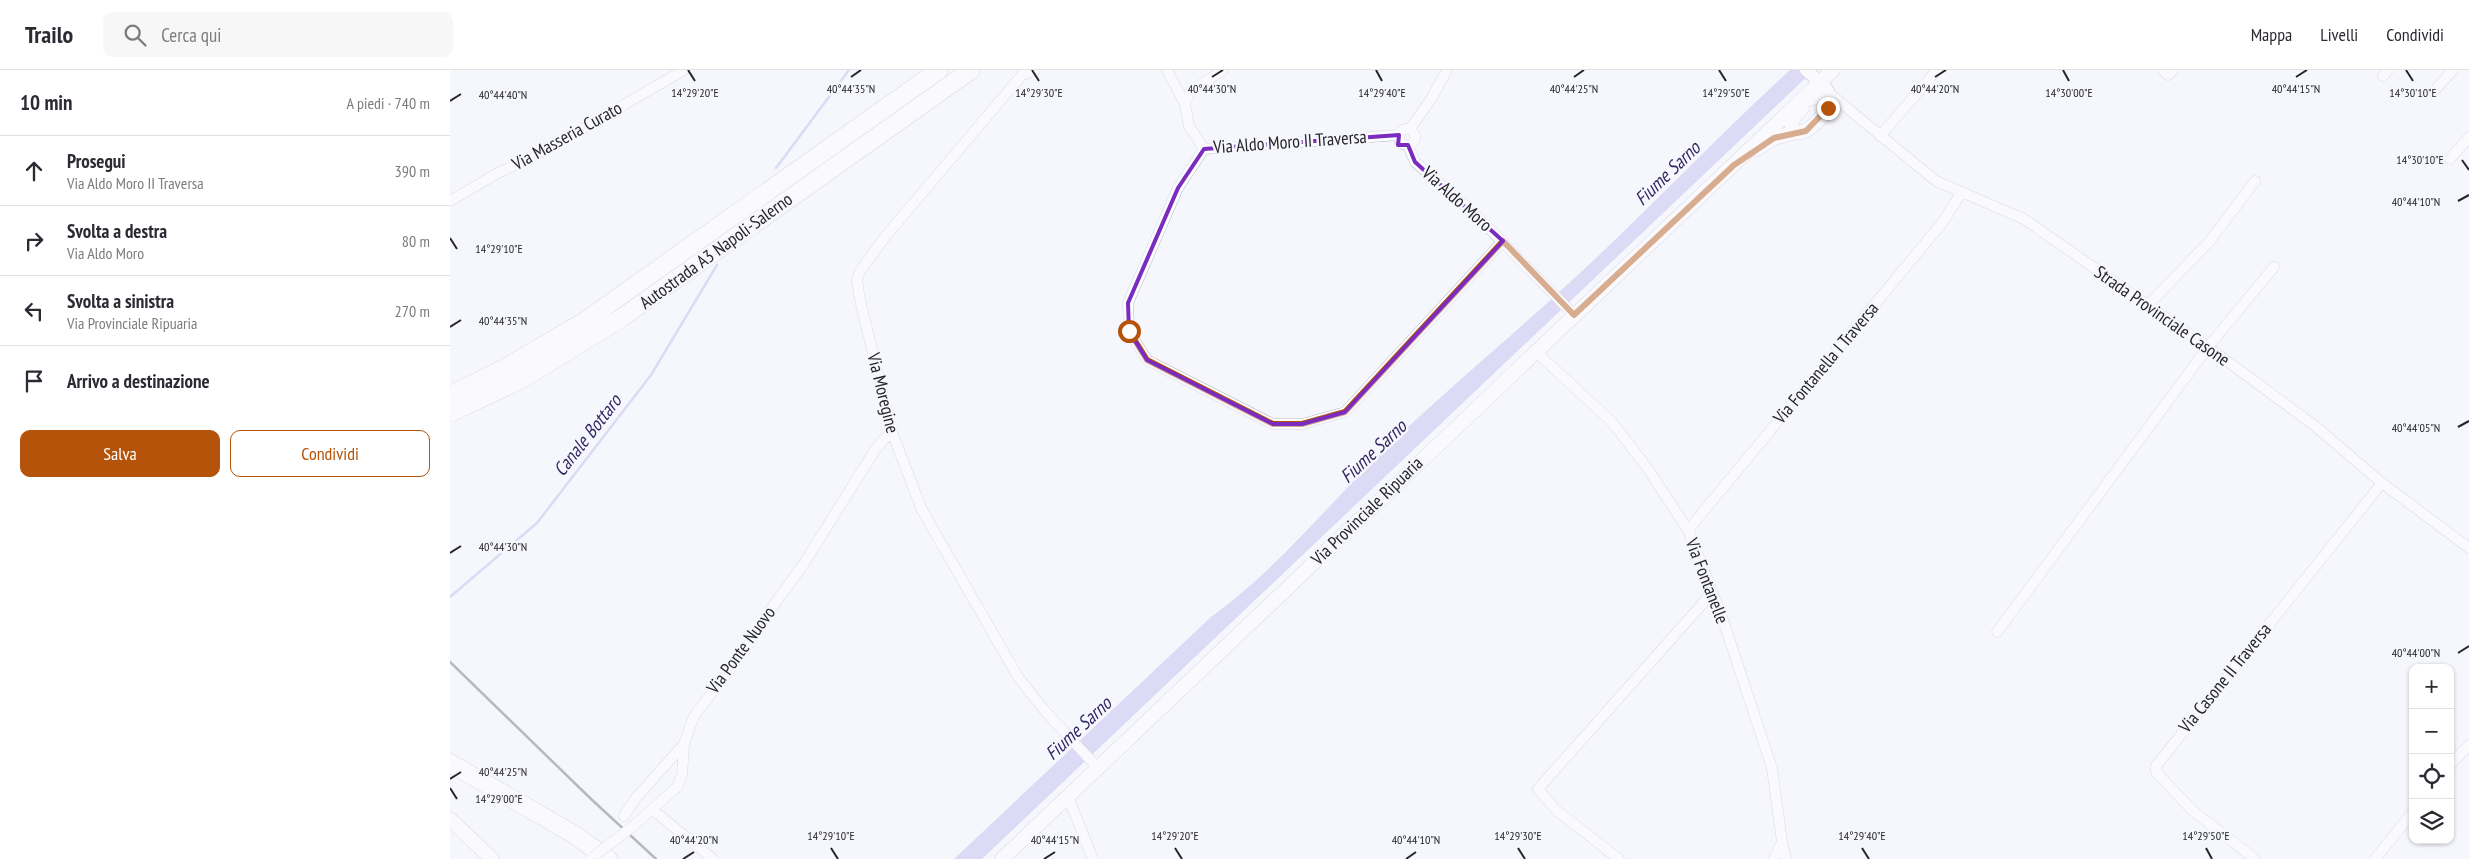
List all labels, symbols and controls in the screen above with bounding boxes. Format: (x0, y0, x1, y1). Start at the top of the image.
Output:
search box (103, 12, 453, 57)
text: Trailo (25, 19, 73, 50)
icon: search (121, 21, 149, 49)
text: Cerca qui (161, 23, 221, 47)
text: Mappa (2251, 23, 2292, 46)
text: Livelli (2320, 23, 2358, 46)
text: Condividi (2386, 23, 2444, 46)
text: 40°44'35"N (827, 81, 875, 96)
text: 40°44'30"N (1188, 81, 1236, 96)
text: 40°44'25"N (1550, 81, 1598, 96)
text: 40°44'20"N (1911, 81, 1959, 96)
text: 40°44'15"N (2272, 81, 2320, 96)
text: 14°29'20"E (671, 85, 719, 100)
text: 14°29'30"E (1015, 85, 1063, 100)
text: 14°29'40"E (1358, 85, 1406, 100)
text: 14°29'50"E (1702, 85, 1750, 100)
text: 14°30'00"E (2045, 85, 2093, 100)
text: 14°30'10"E (2389, 85, 2437, 100)
text: 40°44'40"N (479, 87, 527, 102)
text: 10 min (20, 89, 72, 116)
text: A piedi · 740 m (347, 93, 430, 113)
street label: Via Masseria Curato (507, 96, 626, 176)
route end (1817, 97, 1840, 120)
street label: Via Aldo Moro II Traversa (1212, 125, 1367, 158)
water label: Fiume Sarno (1629, 135, 1706, 210)
text: Prosegui (67, 149, 126, 173)
text: 14°30'10"E (2396, 152, 2444, 167)
icon: ahead (20, 157, 48, 185)
street label: Via Aldo Moro (1417, 160, 1497, 236)
text: 390 m (395, 161, 430, 181)
text: Via Aldo Moro II Traversa (67, 173, 204, 193)
street label: Autostrada A3 Napoli-Salerno (635, 187, 797, 314)
text: 40°44'10"N (2392, 194, 2440, 209)
text: Svolta a destra (67, 219, 167, 243)
icon: right (20, 227, 48, 255)
text: 80 m (402, 231, 430, 251)
text: 14°29'10"E (475, 241, 523, 256)
text: Via Aldo Moro (67, 243, 144, 263)
street label: Strada Provinciale Casone (2090, 260, 2234, 371)
text: Svolta a sinistra (67, 289, 174, 313)
icon: left (20, 297, 48, 325)
street label: Via Fontanella I Traversa (1767, 297, 1883, 429)
text: 270 m (395, 301, 430, 321)
text: Via Provinciale Ripuaria (67, 313, 197, 333)
text: 40°44'35"N (479, 313, 527, 328)
route start (1118, 320, 1141, 343)
street label: Via Moregine (862, 349, 905, 435)
icon: arrive (20, 367, 48, 395)
text: Arrivo a destinazione (67, 369, 210, 393)
water label: Canale Bottaro (548, 388, 627, 481)
water label: Fiume Sarno (1335, 413, 1412, 488)
text: 40°44'05"N (2392, 420, 2440, 435)
button: Salva (20, 430, 220, 477)
button: Condividi (230, 430, 430, 477)
street label: Via Provinciale Ripuaria (1305, 451, 1427, 571)
street label: Via Fontanelle (1680, 534, 1734, 627)
text: 40°44'30"N (479, 539, 527, 554)
street label: Via Ponte Nuovo (701, 601, 780, 699)
street label: Via Casone II Traversa (2173, 618, 2276, 738)
text: 40°44'00"N (2392, 645, 2440, 660)
map controls (2409, 664, 2454, 844)
button: + (2409, 664, 2454, 709)
water label: Fiume Sarno (1040, 690, 1117, 765)
button: − (2409, 709, 2454, 754)
button: locate (2409, 754, 2454, 799)
text: 40°44'25"N (479, 764, 527, 779)
text: 14°29'00"E (475, 791, 523, 806)
button: layers (2409, 799, 2454, 844)
text: 14°29'10"E (807, 828, 855, 843)
text: 14°29'20"E (1151, 828, 1199, 843)
text: 14°29'30"E (1494, 828, 1542, 843)
text: 14°29'40"E (1838, 828, 1886, 843)
text: 14°29'50"E (2182, 828, 2230, 843)
text: 40°44'20"N (670, 832, 718, 847)
text: 40°44'15"N (1031, 832, 1079, 847)
text: 40°44'10"N (1392, 832, 1440, 847)

